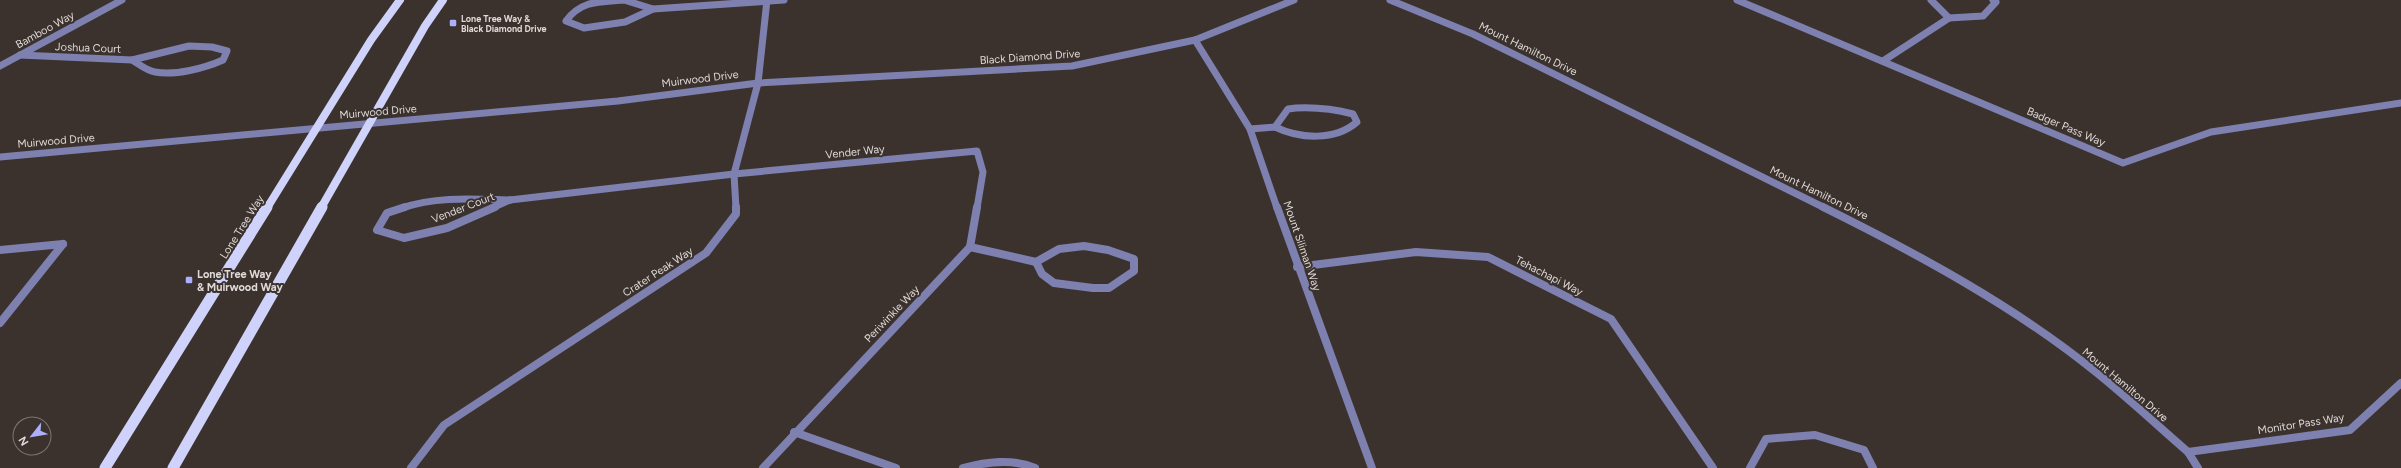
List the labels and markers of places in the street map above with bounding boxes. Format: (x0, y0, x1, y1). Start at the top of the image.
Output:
place label: Lone Tree Way & Black Diamond Drive (461, 13, 546, 34)
marker: Lone Tree Way & Black Diamond Drive (448, 18, 458, 28)
place label: Lone Tree Way & Muirwood Way (197, 268, 283, 294)
marker: Lone Tree Way & Muirwood Way (184, 275, 194, 285)

